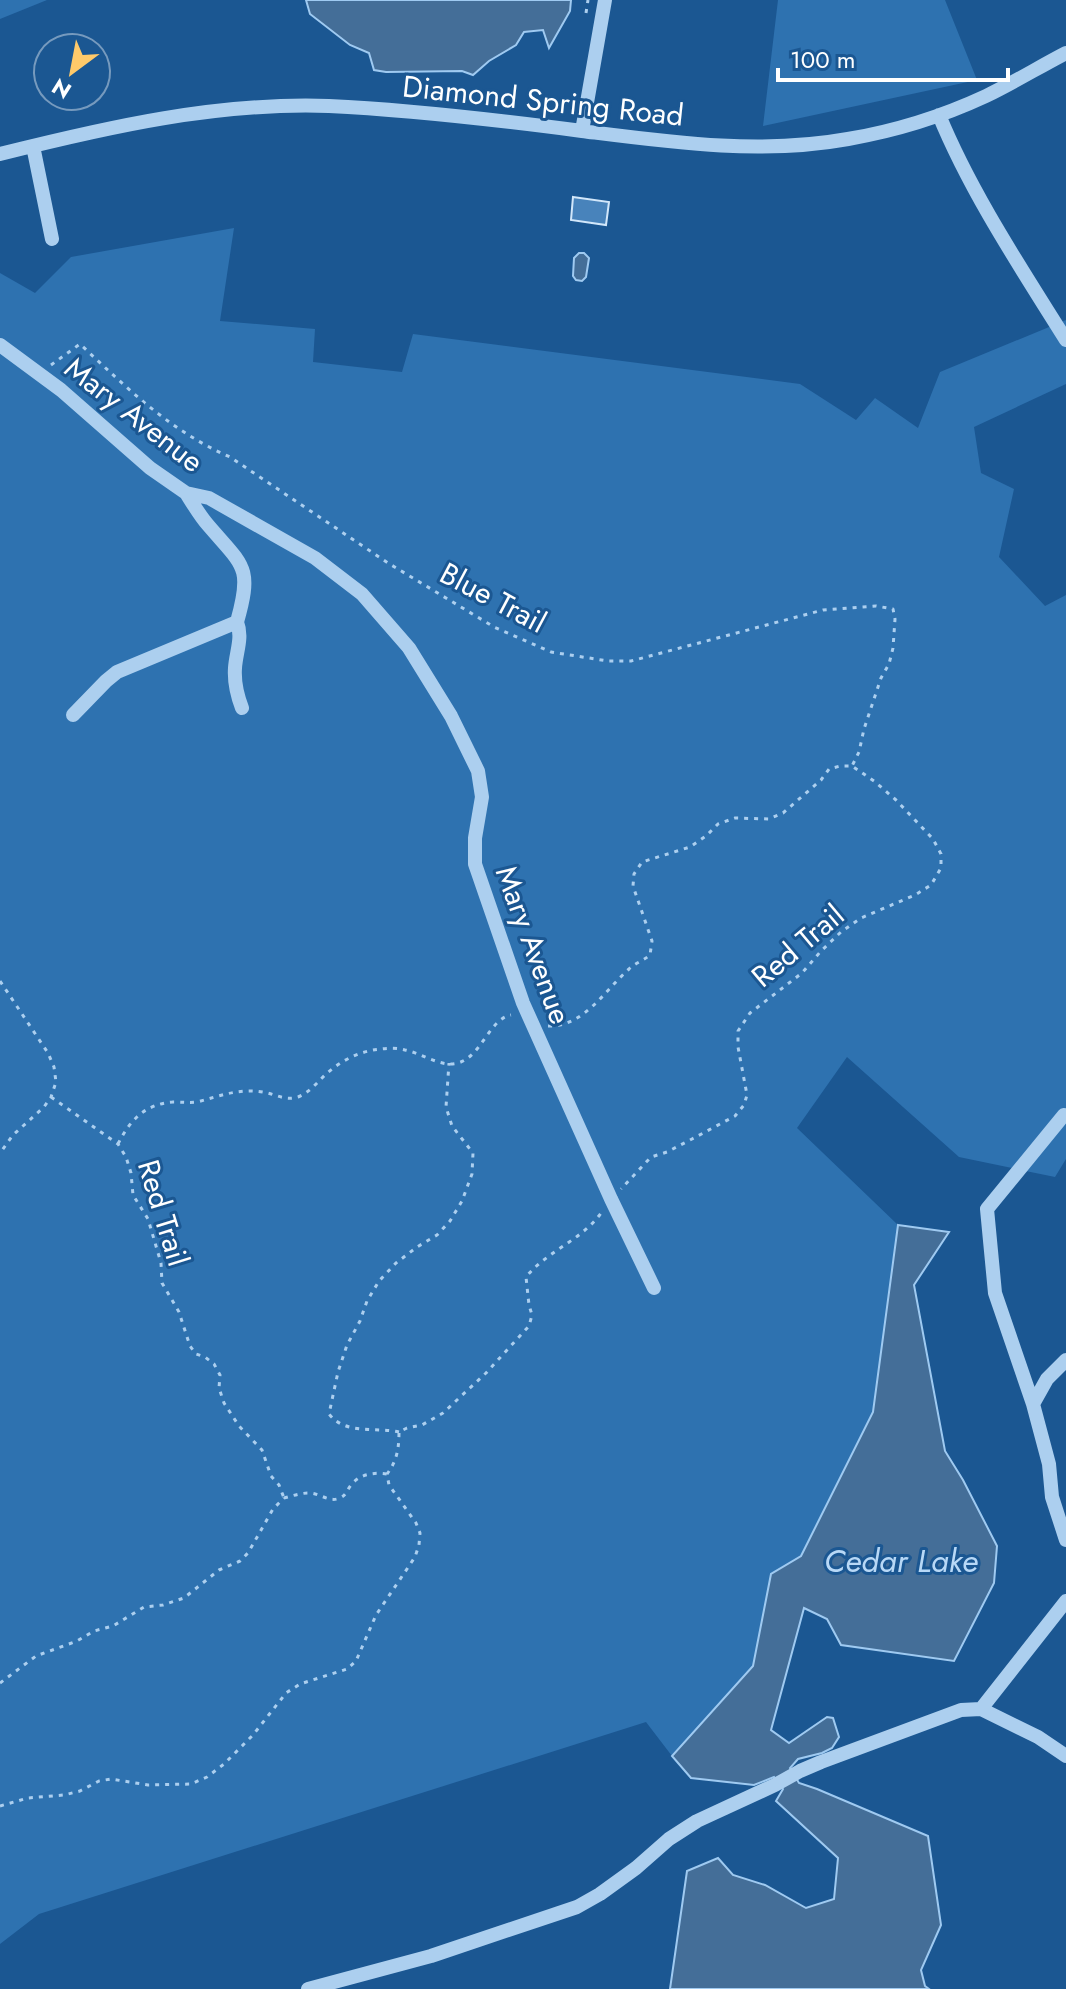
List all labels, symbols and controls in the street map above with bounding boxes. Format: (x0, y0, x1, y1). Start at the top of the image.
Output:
north arrow (32, 32, 112, 112)
scale bar (778, 32, 1008, 82)
text: 100 m (790, 42, 856, 77)
street label: Diamond Spring Road (400, 64, 686, 137)
text: N (46, 71, 77, 107)
street label: Mary Avenue (56, 347, 213, 483)
street label: Blue Trail (432, 552, 554, 643)
street label: Mary Avenue (485, 860, 582, 1030)
street label: Red Trail (742, 894, 853, 997)
street label: Red Trail (127, 1154, 200, 1271)
water label: Cedar Lake (824, 1538, 978, 1584)

